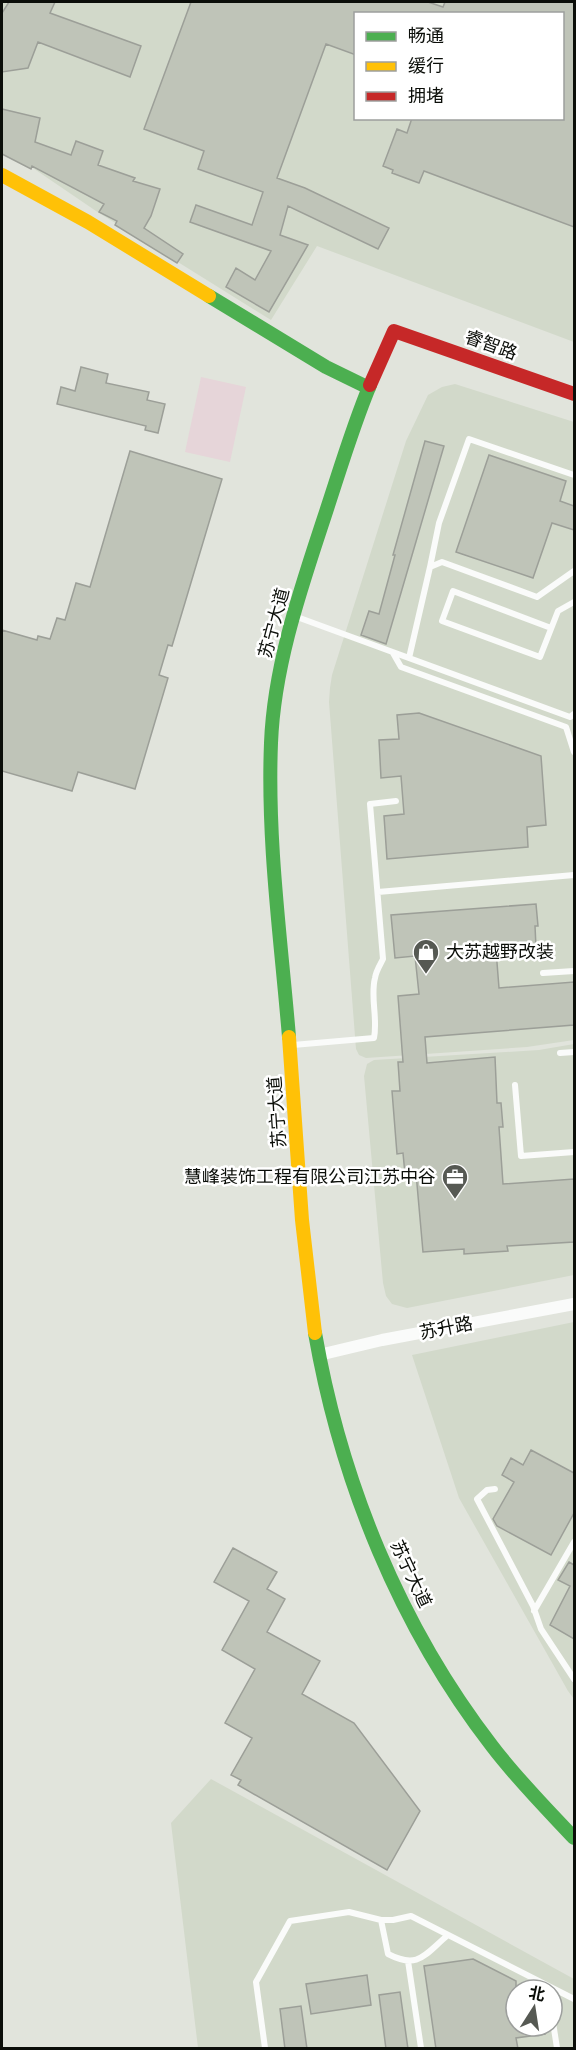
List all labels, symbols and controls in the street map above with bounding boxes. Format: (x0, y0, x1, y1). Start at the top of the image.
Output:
legend (354, 12, 564, 120)
text: 畅通 (408, 25, 444, 47)
text: 缓行 (408, 55, 444, 77)
text: 拥堵 (408, 85, 444, 107)
street label: 睿智路 (462, 325, 520, 365)
street label: 苏宁大道 (254, 585, 294, 661)
shop icon: 大苏越野改装 (411, 937, 441, 975)
place label: 大苏越野改装 (446, 941, 554, 963)
street label: 苏宁大道 (264, 1075, 290, 1149)
office icon: 慧峰装饰工程有限公司江苏中谷 (440, 1162, 470, 1200)
place label: 慧峰装饰工程有限公司江苏中谷 (184, 1166, 436, 1188)
street label: 苏升路 (417, 1312, 475, 1344)
street label: 苏宁大道 (386, 1537, 436, 1611)
north arrow (504, 1978, 564, 2038)
text: 北 (527, 1983, 547, 2005)

